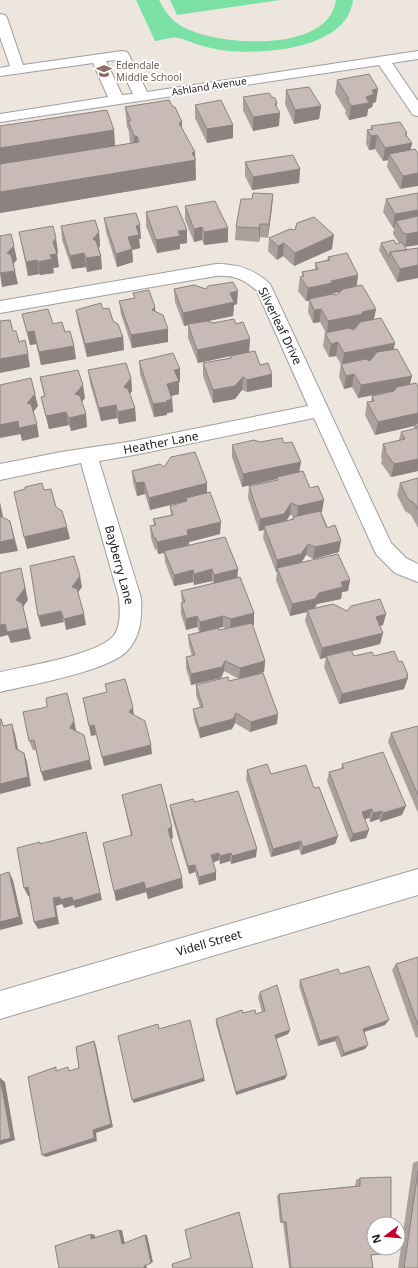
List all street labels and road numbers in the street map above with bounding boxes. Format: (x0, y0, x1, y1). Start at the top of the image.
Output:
street label: Ashland Avenue (171, 73, 248, 99)
street label: Silverleaf Drive (254, 284, 307, 368)
street label: Heather Lane (122, 427, 200, 458)
street label: Bayberry Lane (101, 523, 138, 606)
street label: Videll Street (174, 925, 244, 960)

